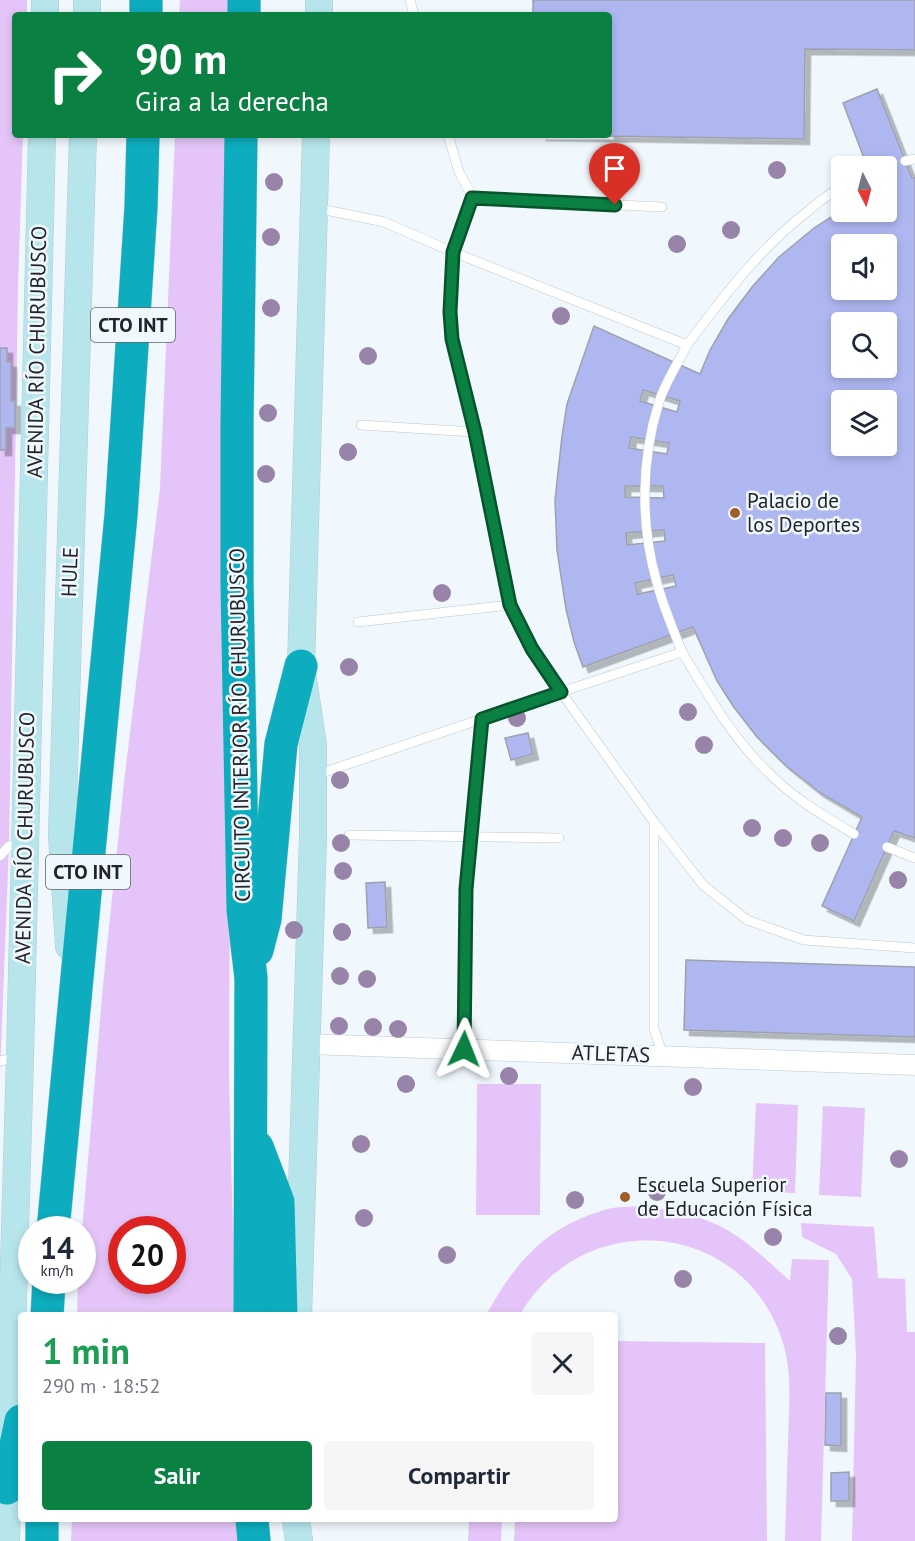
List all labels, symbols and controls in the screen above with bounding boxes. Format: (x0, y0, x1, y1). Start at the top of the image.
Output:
text: 90 m (135, 31, 227, 86)
icon: right (36, 36, 114, 114)
text: Gira a la derecha (135, 84, 329, 118)
pin (589, 143, 640, 205)
icon: arrive (598, 152, 631, 185)
north arrow (831, 156, 897, 222)
map controls (831, 156, 897, 456)
street label: AVENIDA RÍO CHURUBUSCO (21, 226, 52, 478)
button: sound (831, 234, 897, 300)
road number: CTO INT (91, 308, 175, 342)
button: search (831, 312, 897, 378)
button: layers (831, 390, 897, 456)
place label: Palacio de los Deportes (747, 487, 860, 538)
marker: Palacio de los Deportes (728, 506, 742, 520)
street label: HULE (55, 547, 84, 597)
street label: CIRCUITO INTERIOR RÍO CHURUBUSCO (223, 548, 256, 902)
street label: AVENIDA RÍO CHURUBUSCO (9, 712, 40, 964)
road number: CTO INT (46, 855, 130, 889)
position arrow (432, 1017, 496, 1081)
street label: ATLETAS (571, 1039, 651, 1068)
place label: Escuela Superior de Educación Física (637, 1171, 813, 1222)
marker: Escuela Superior de Educación Física (618, 1190, 632, 1204)
speed limit sign: 20 (108, 1216, 186, 1294)
text: 14 (40, 1228, 74, 1267)
text: km/h (41, 1261, 73, 1280)
text: 1 min (42, 1327, 130, 1374)
button: close (531, 1332, 594, 1395)
text: 290 m · 18:52 (42, 1373, 160, 1399)
button: Salir (42, 1441, 312, 1510)
button: Compartir (324, 1441, 594, 1510)

